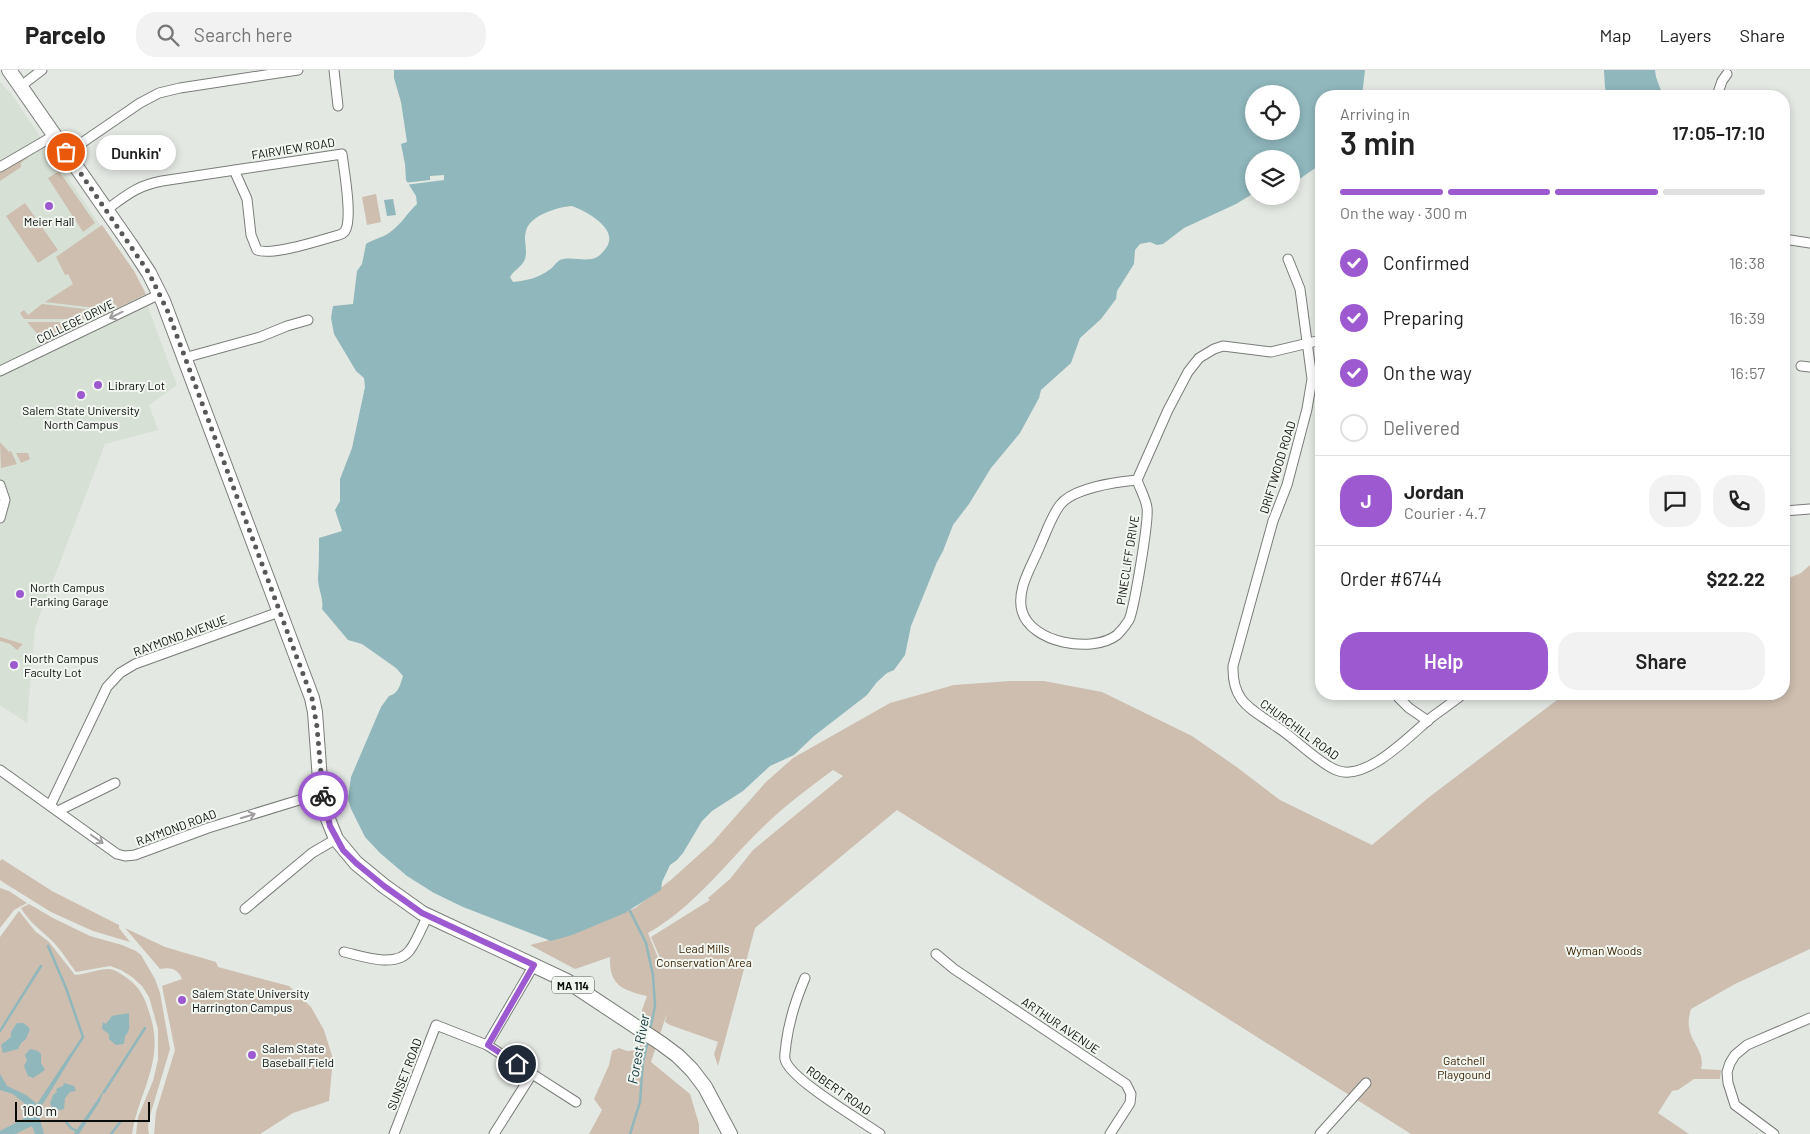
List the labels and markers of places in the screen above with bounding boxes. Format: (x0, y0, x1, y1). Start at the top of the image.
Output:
pin (45, 131, 87, 173)
callout: Dunkin' (96, 134, 176, 170)
marker: Meier Hall (43, 200, 55, 212)
place label: Meier Hall (24, 214, 74, 228)
place label: Library Lot (108, 378, 165, 392)
marker: Library Lot (92, 379, 104, 391)
marker: Salem State University North Campus (75, 389, 87, 401)
place label: Salem State University North Campus (22, 403, 140, 431)
place label: North Campus Parking Garage (30, 580, 109, 608)
marker: North Campus Parking Garage (14, 588, 26, 600)
place label: North Campus Faculty Lot (24, 651, 99, 679)
marker: North Campus Faculty Lot (8, 659, 20, 671)
place label: Salem State University Harrington Campus (192, 986, 310, 1014)
marker: Salem State University Harrington Campus (176, 994, 188, 1006)
place label: Salem State Baseball Field (262, 1041, 334, 1069)
pin (496, 1043, 538, 1085)
marker: Salem State Baseball Field (246, 1049, 258, 1061)

